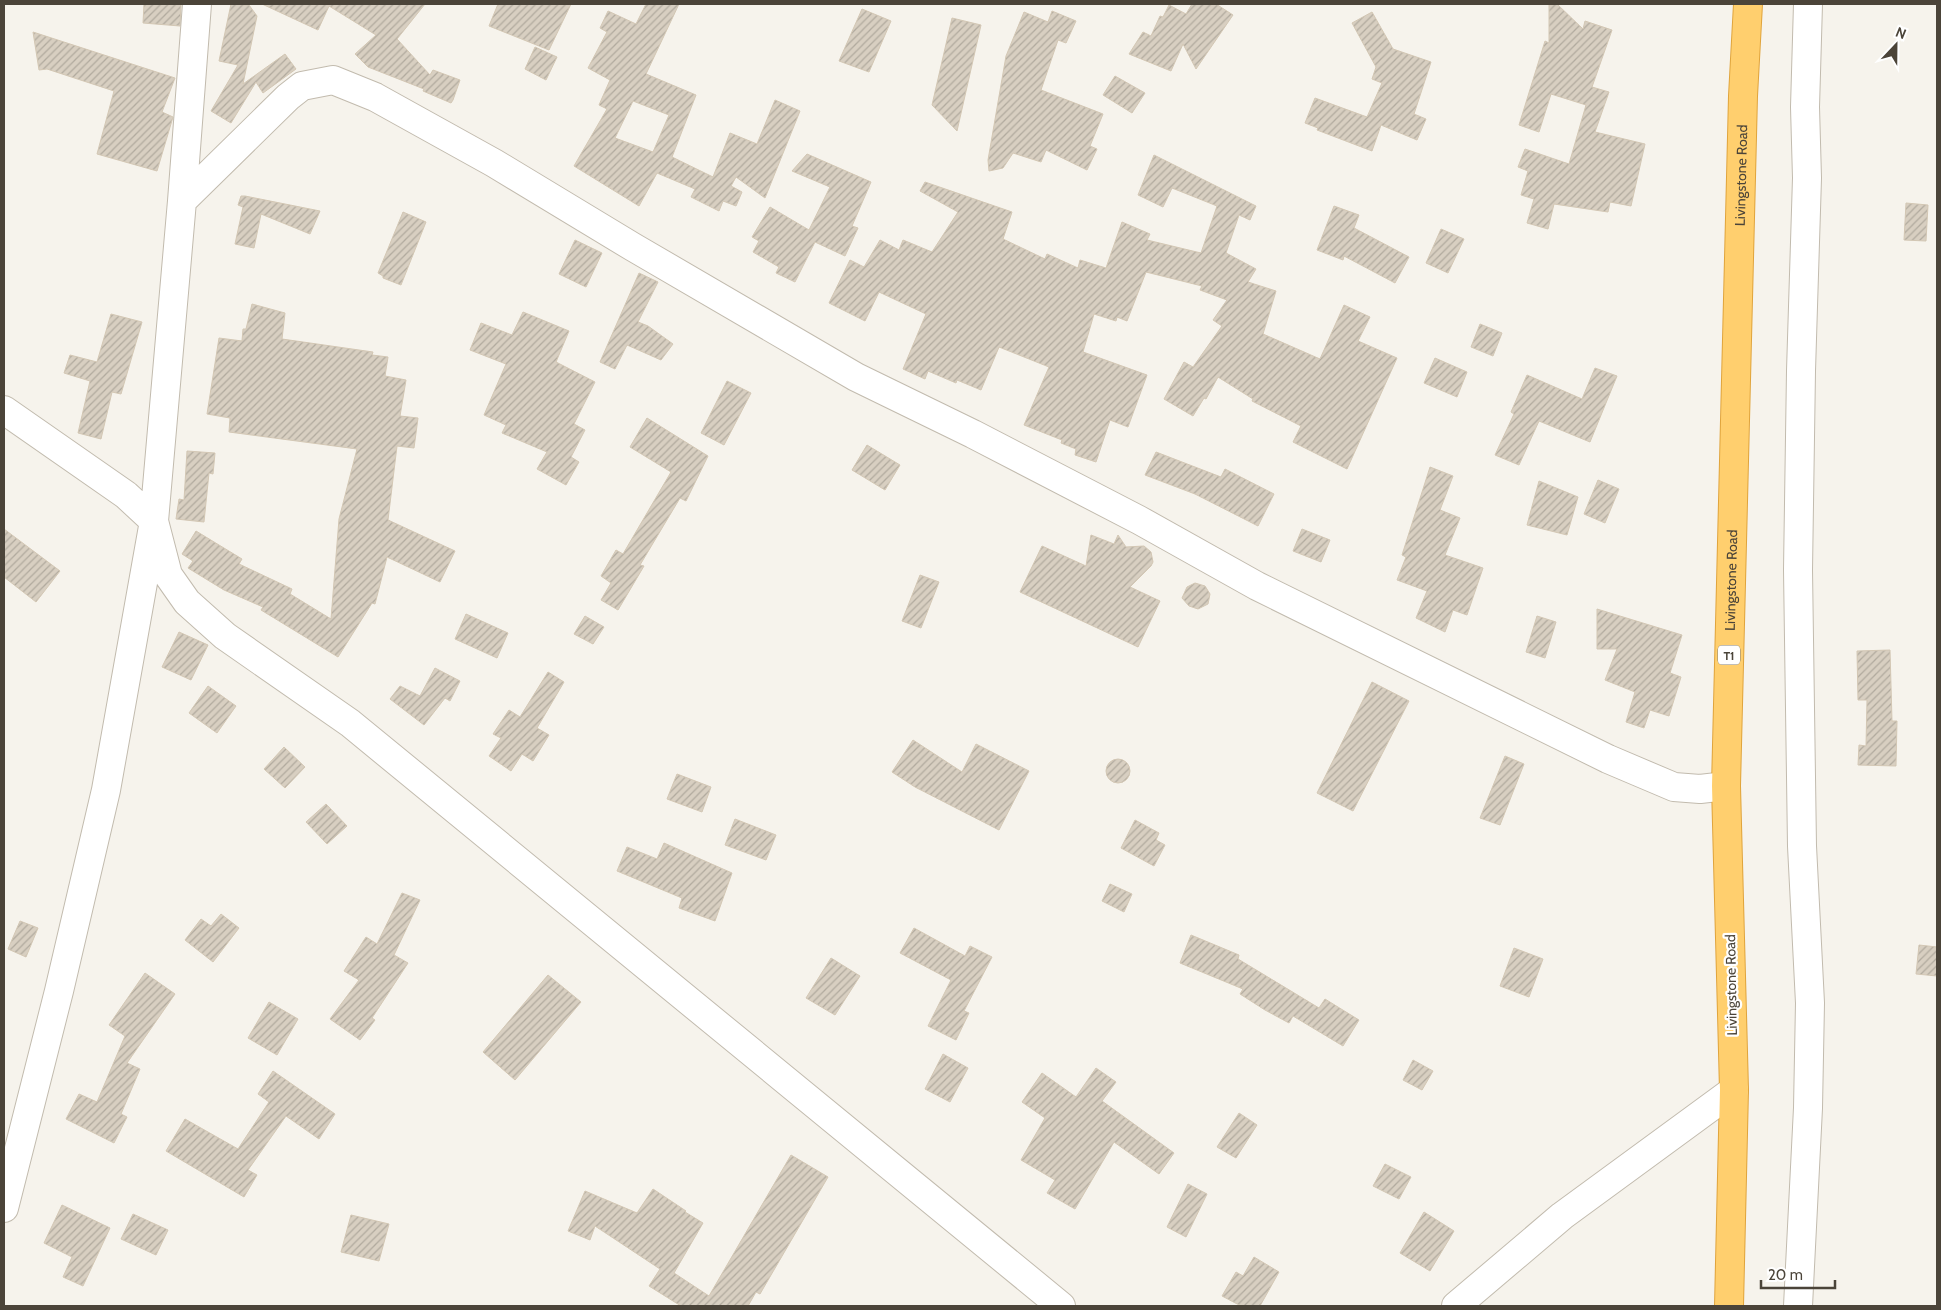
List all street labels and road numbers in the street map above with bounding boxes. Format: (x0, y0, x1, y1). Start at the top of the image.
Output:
street label: Livingstone Road (1731, 124, 1751, 226)
street label: Livingstone Road (1721, 529, 1741, 631)
road number: T1 (1718, 646, 1740, 664)
street label: Livingstone Road (1721, 934, 1741, 1036)

